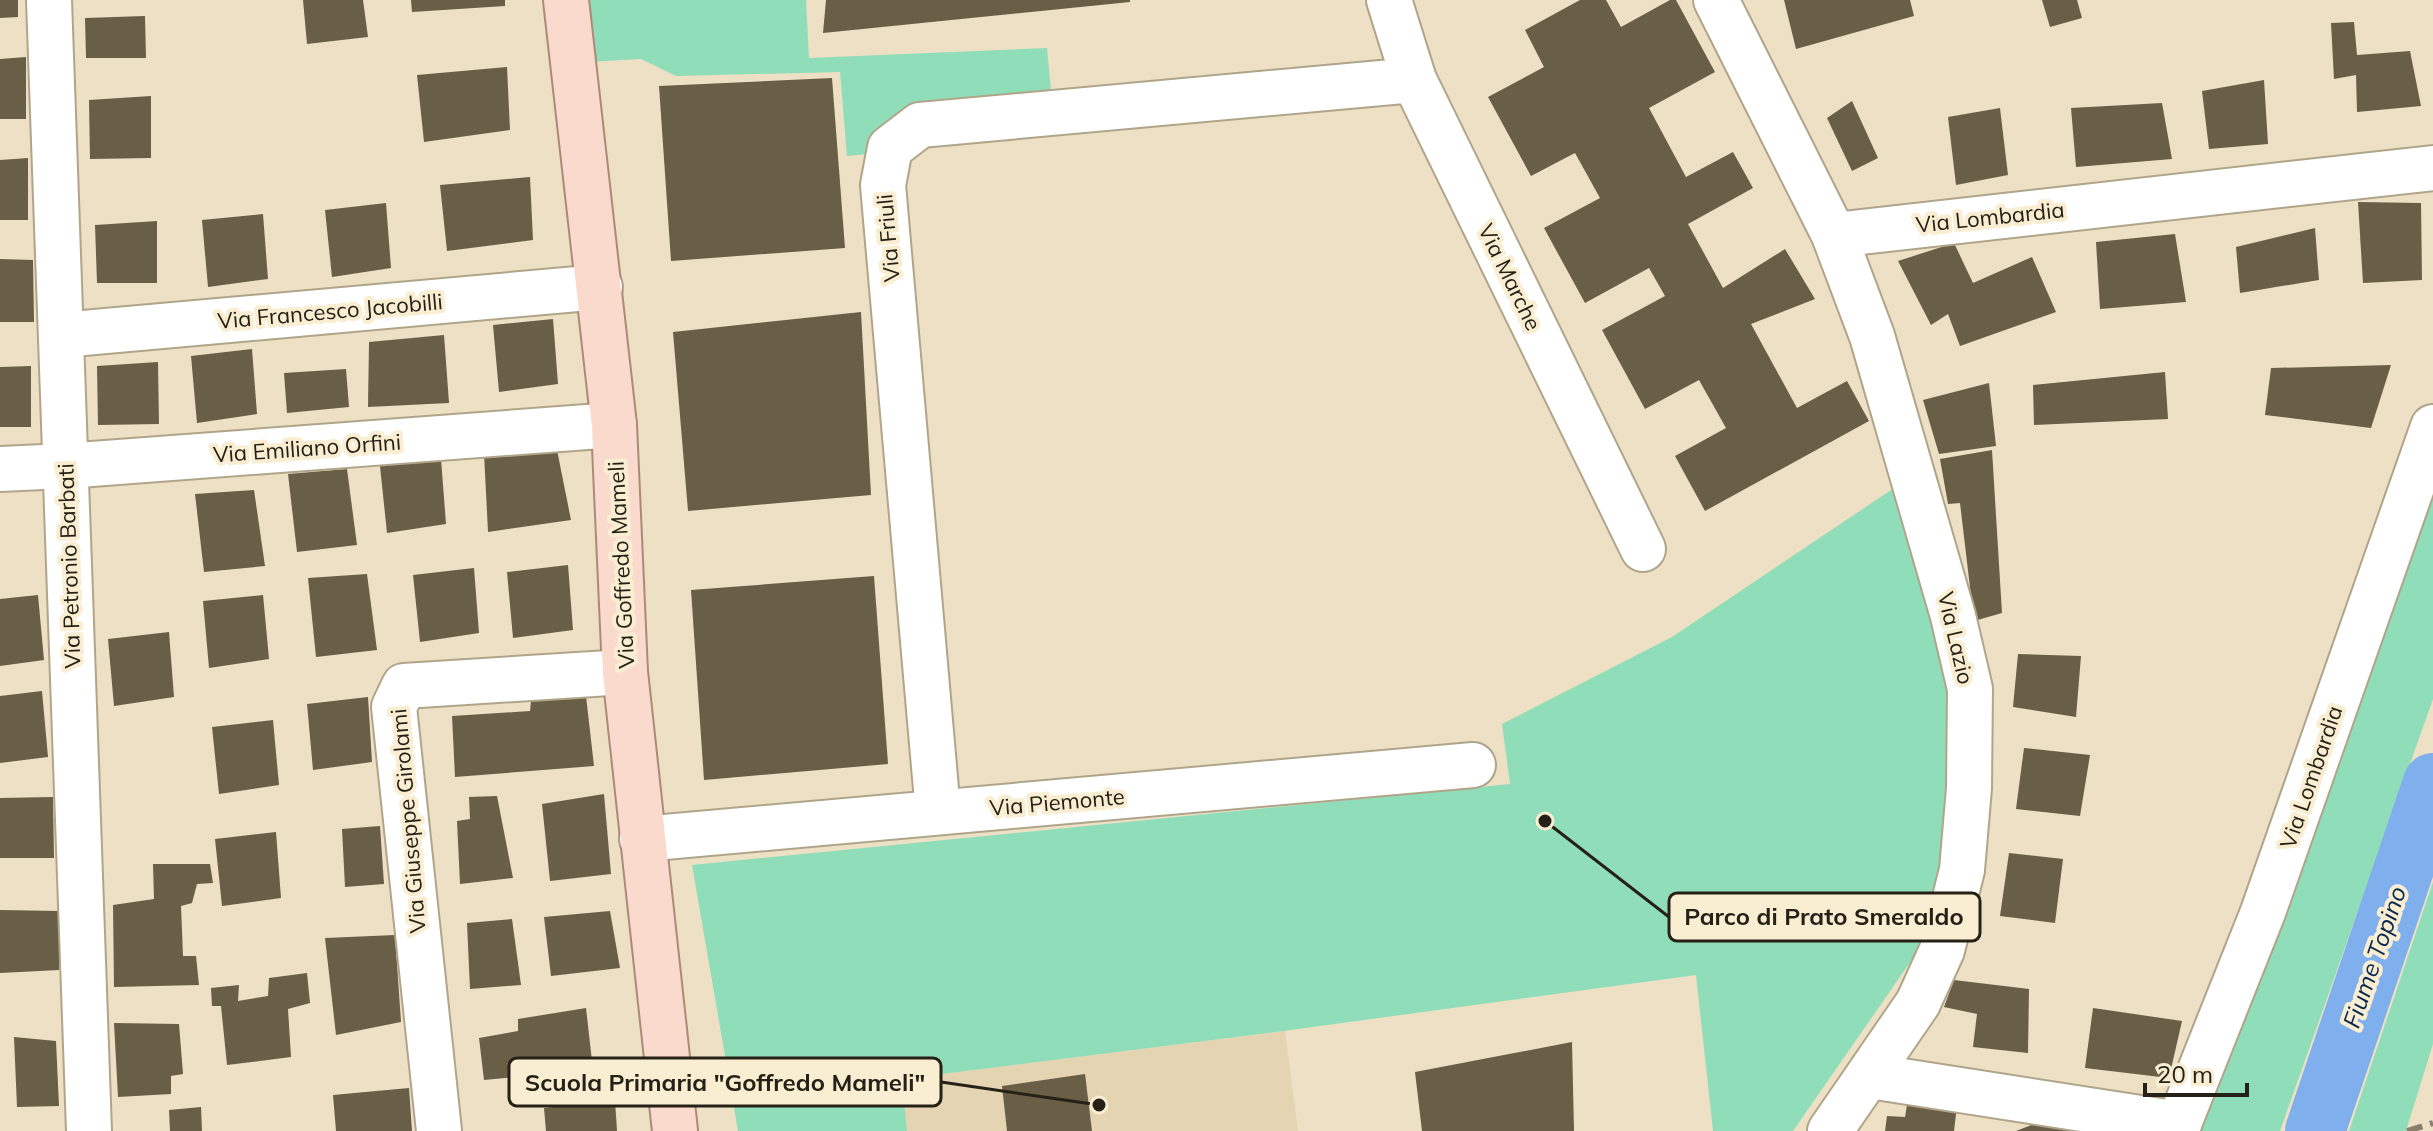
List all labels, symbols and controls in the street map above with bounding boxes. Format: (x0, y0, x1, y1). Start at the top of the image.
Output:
street label: Via Friuli (870, 193, 906, 283)
street label: Via Lombardia (1914, 195, 2066, 239)
street label: Via Marche (1472, 219, 1548, 335)
street label: Via Francesco Jacobilli (216, 287, 444, 335)
street label: Via Emiliano Orfini (212, 427, 402, 469)
street label: Via Goffredo Mameli (602, 461, 640, 669)
street label: Via Petronio Barbati (51, 463, 87, 669)
street label: Via Lazio (1932, 589, 1980, 687)
street label: Via Lombardia (2273, 702, 2349, 852)
street label: Via Giuseppe Girolami (384, 708, 432, 934)
street label: Via Piemonte (988, 782, 1126, 822)
water label: Fiume Topino (2336, 882, 2412, 1032)
callout: Parco di Prato Smeraldo (1669, 893, 1980, 941)
text: Parco di Prato Smeraldo (1684, 901, 1964, 931)
scale bar (2145, 1047, 2247, 1097)
callout: Scuola Primaria "Goffredo Mameli" (509, 1058, 941, 1106)
text: 20 m (2157, 1059, 2213, 1089)
text: Scuola Primaria "Goffredo Mameli" (525, 1067, 925, 1097)

